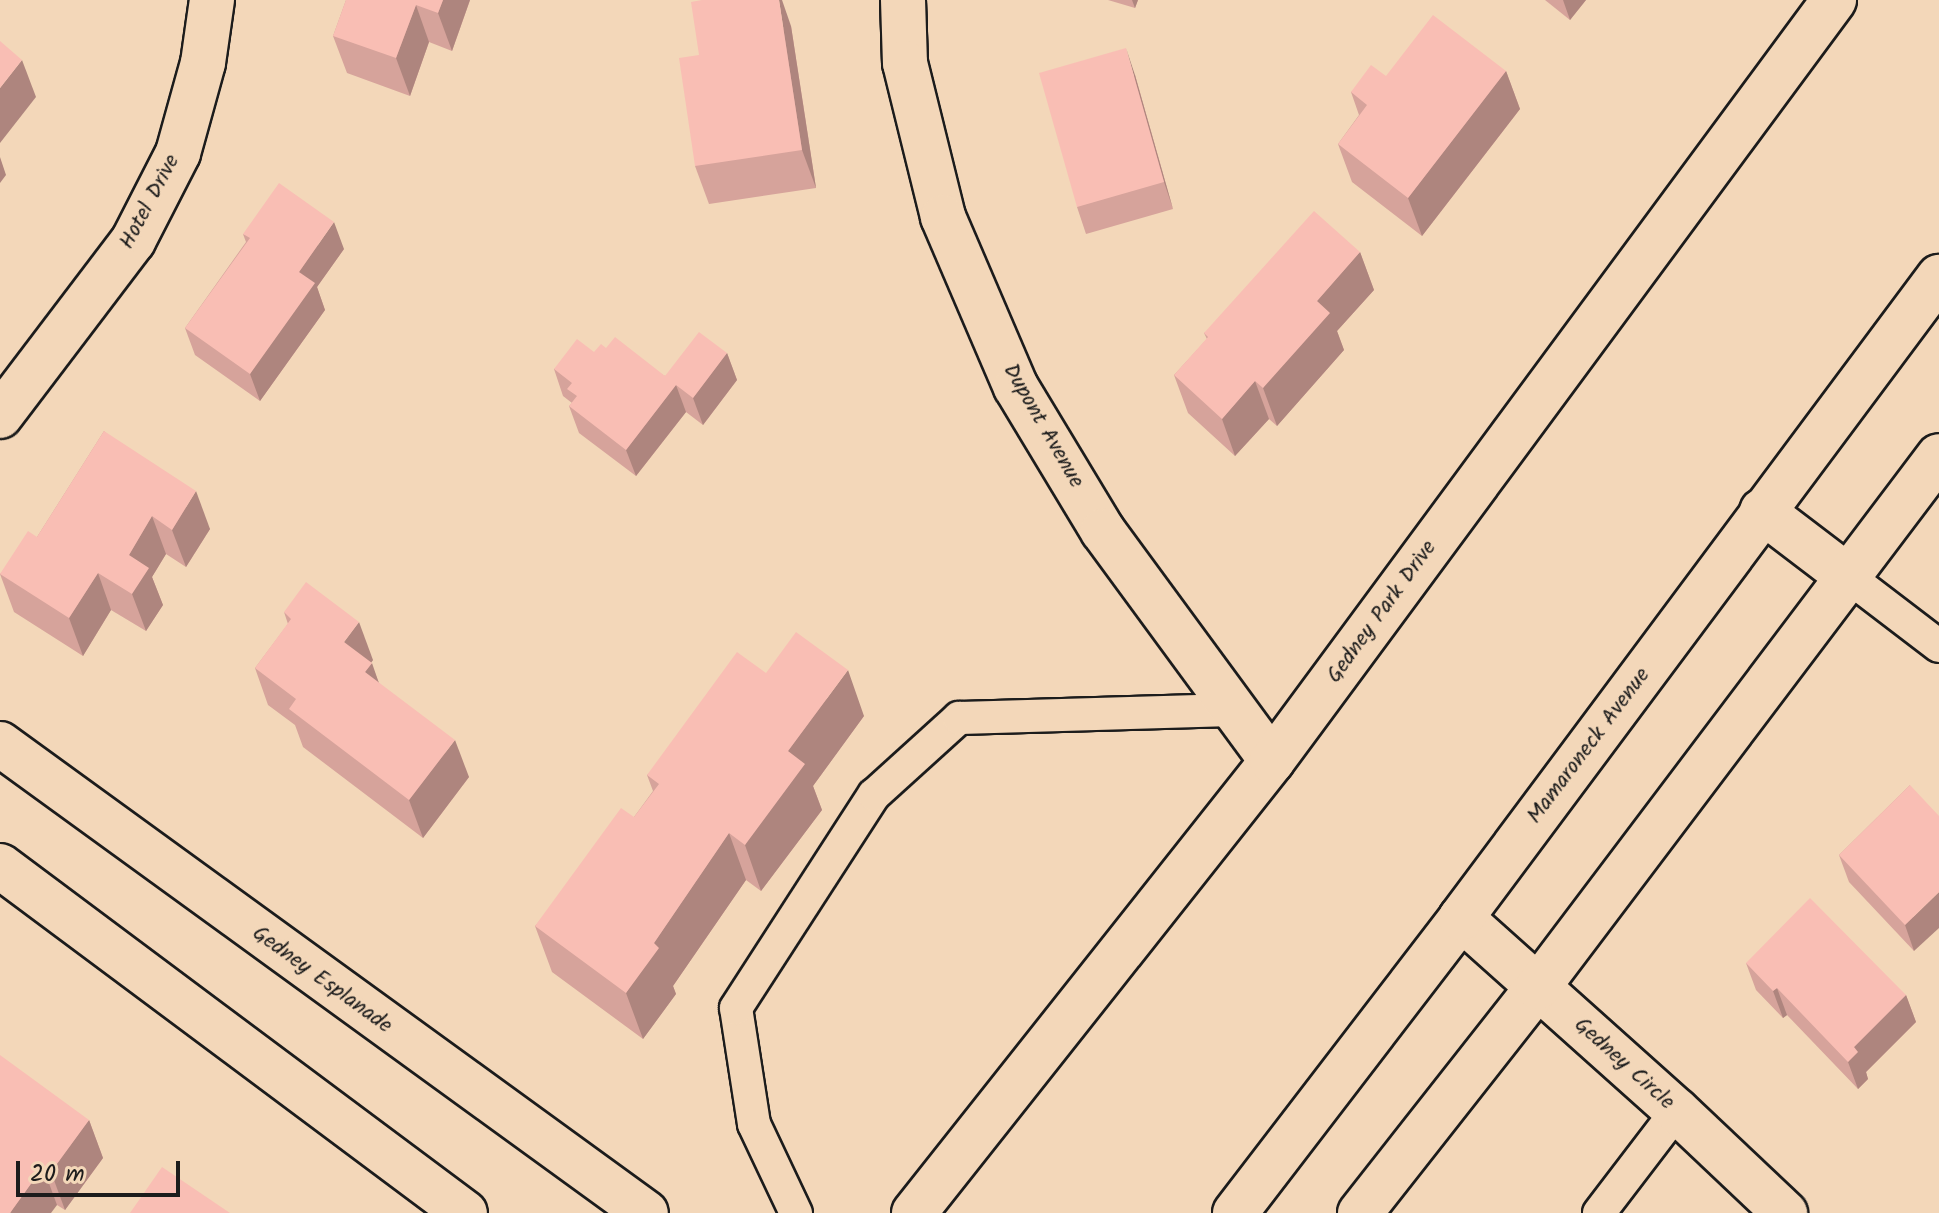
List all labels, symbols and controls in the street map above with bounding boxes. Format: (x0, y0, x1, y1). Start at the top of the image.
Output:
street label: Hotel Drive (114, 150, 186, 254)
street label: Dupont Avenue (997, 359, 1089, 493)
street label: Gedney Park Drive (1321, 536, 1443, 688)
street label: Mamaroneck Avenue (1522, 663, 1656, 829)
street label: Gedney Esplanade (247, 920, 397, 1040)
street label: Gedney Circle (1568, 1012, 1680, 1116)
scale bar (20, 1145, 184, 1195)
text: 20 m (30, 1155, 85, 1194)

